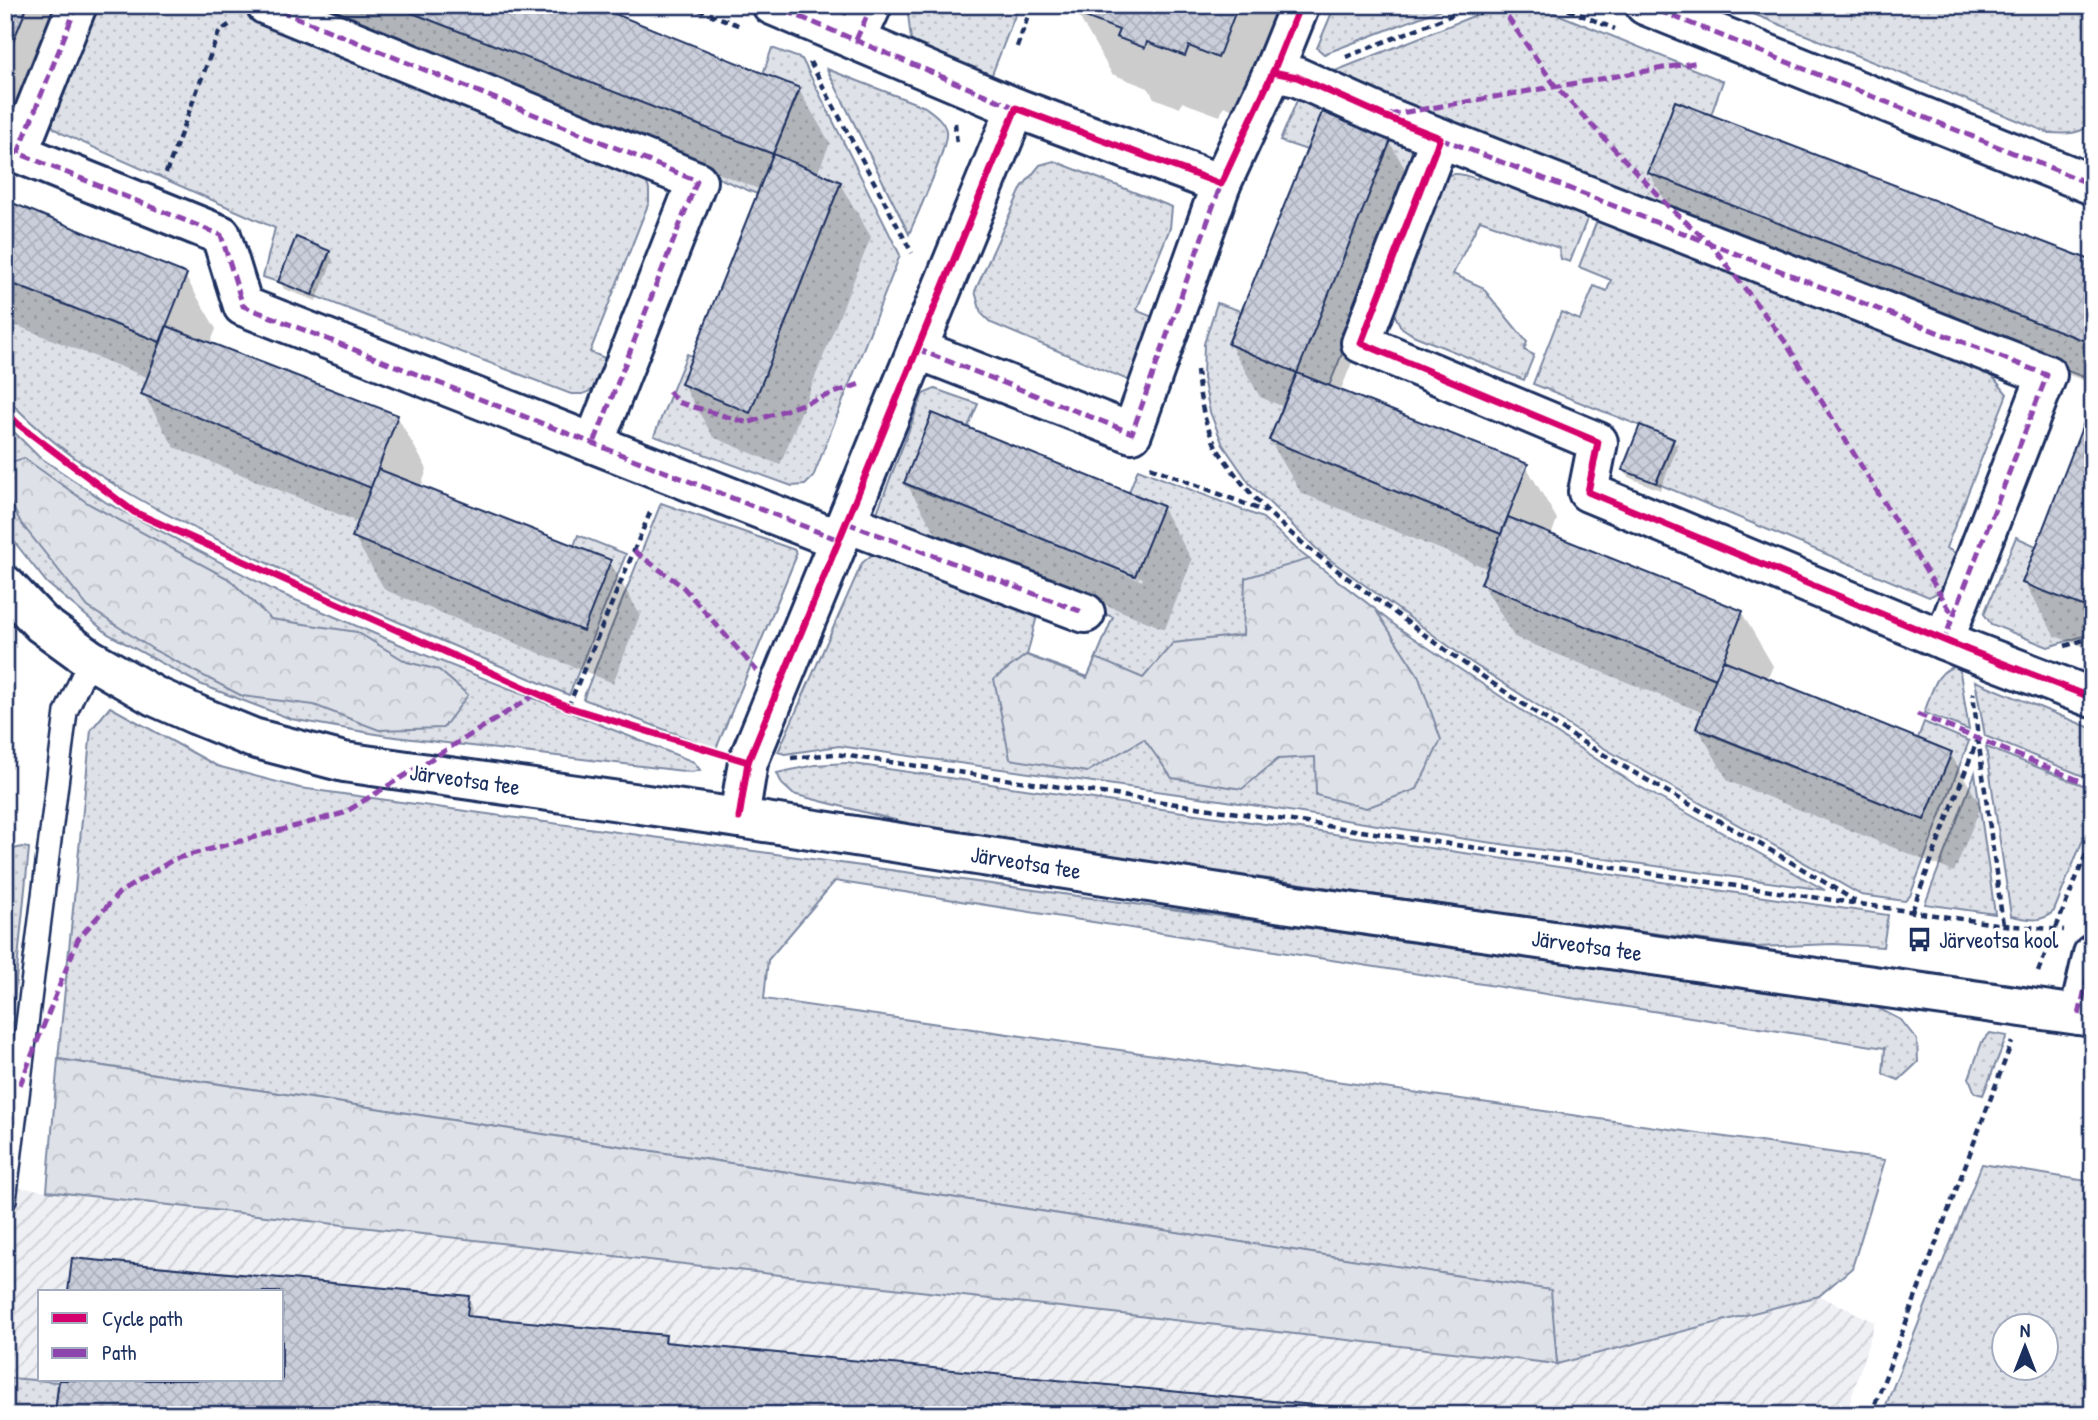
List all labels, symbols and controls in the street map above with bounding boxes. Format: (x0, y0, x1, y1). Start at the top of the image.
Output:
street label: Järveotsa tee (408, 756, 522, 802)
street label: Järveotsa tee (969, 838, 1083, 886)
street label: Järveotsa tee (1530, 922, 1644, 968)
place label: Järveotsa kool (1939, 924, 2059, 955)
bus stop icon: Järveotsa kool (1905, 925, 1933, 953)
legend (38, 1290, 284, 1382)
text: Cycle path (102, 1304, 183, 1333)
north arrow (1990, 1312, 2060, 1382)
text: N (2020, 1317, 2030, 1343)
text: Path (102, 1338, 137, 1367)

